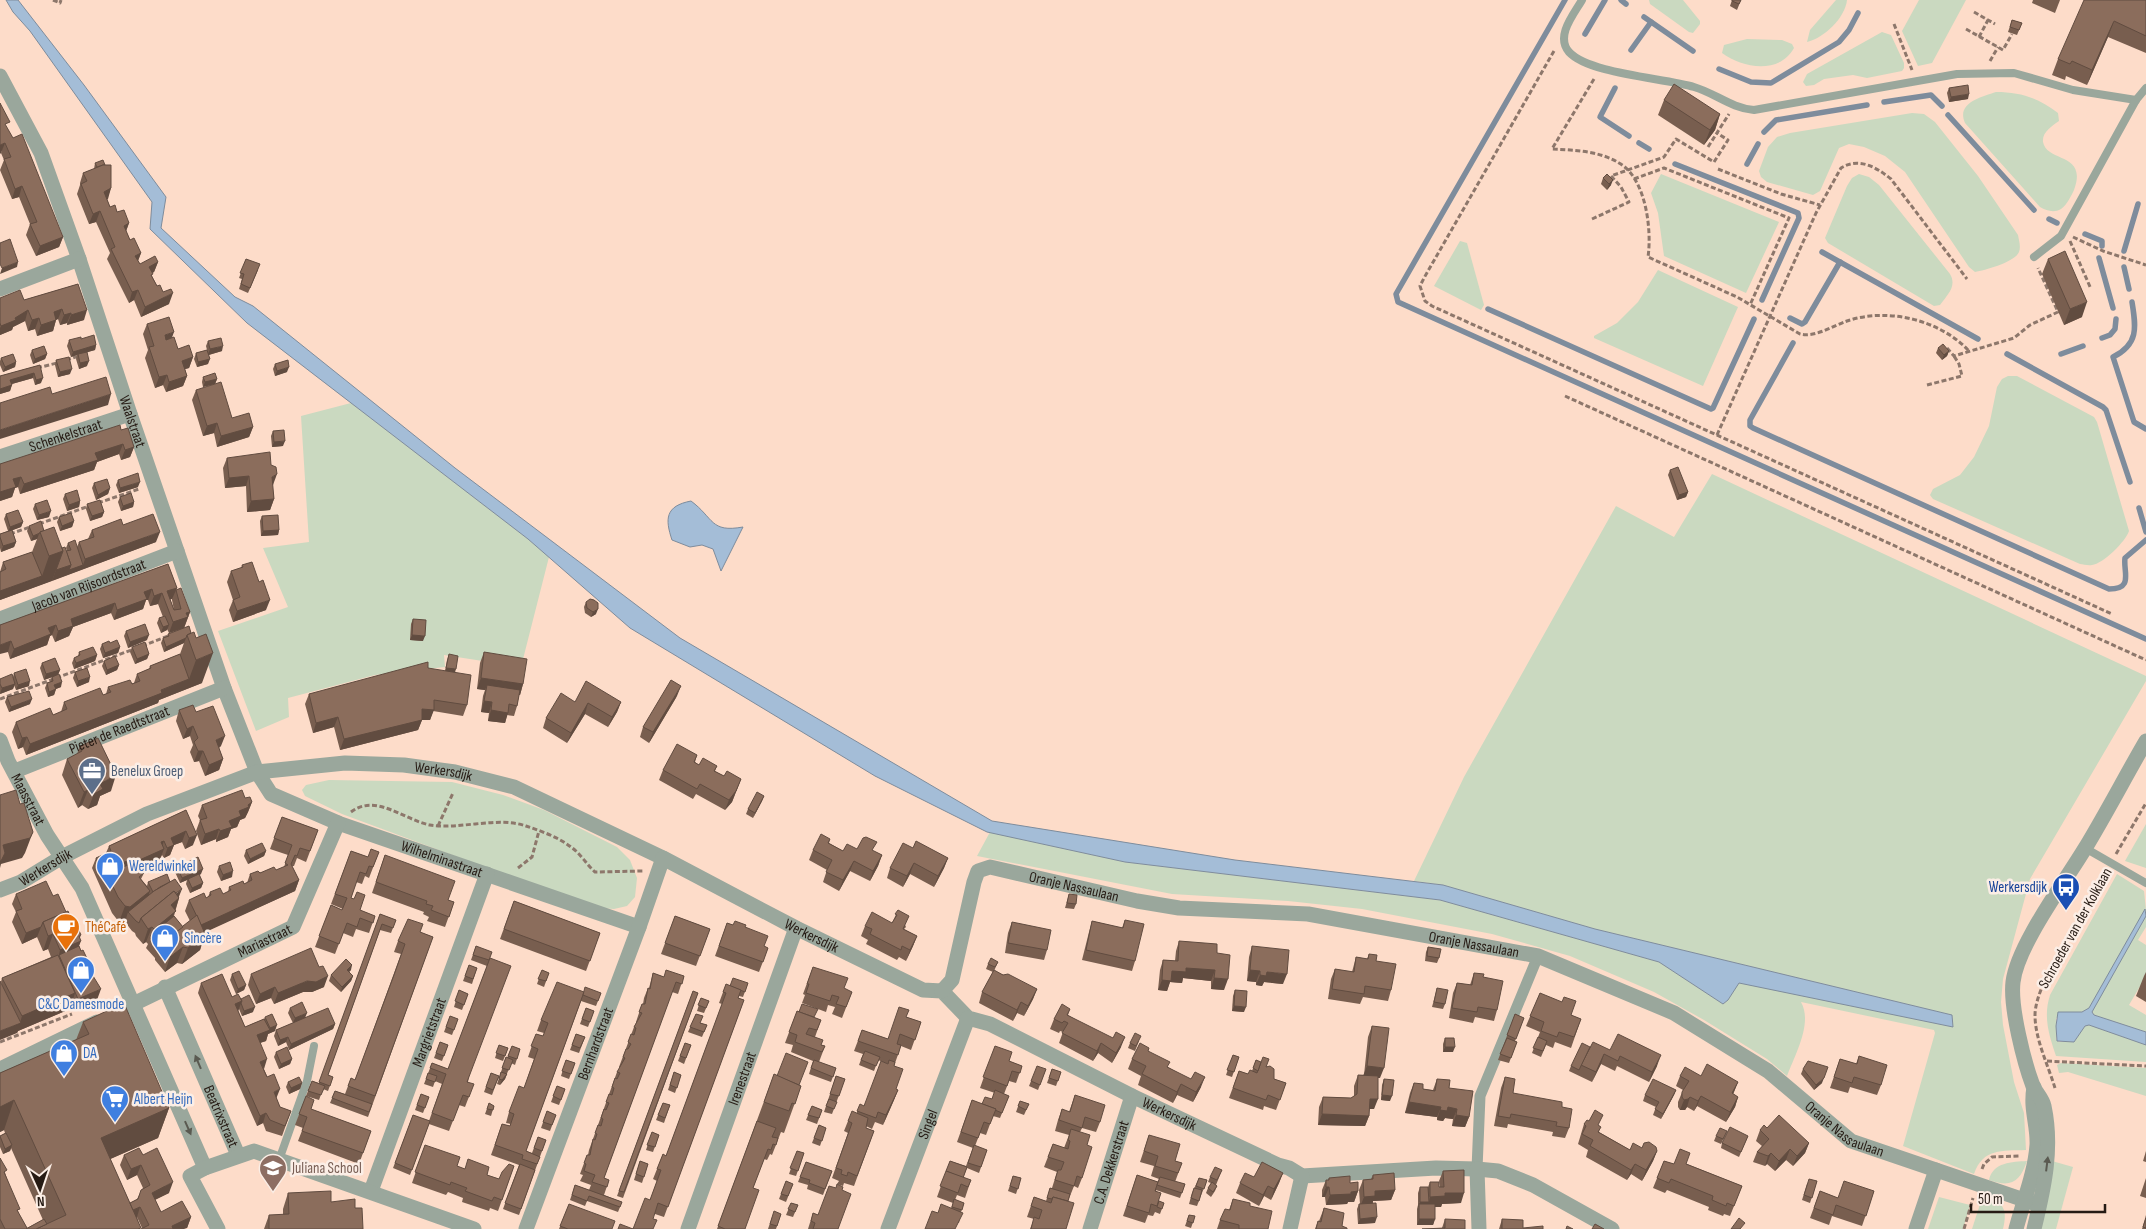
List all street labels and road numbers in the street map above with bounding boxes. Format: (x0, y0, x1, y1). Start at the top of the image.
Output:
street label: Waalstraat (115, 393, 150, 451)
street label: Schenkelstraat (27, 415, 105, 457)
street label: Jacob van Rijsoordstraat (28, 555, 149, 616)
street label: Pieter de Raedtstraat (66, 701, 173, 759)
street label: Werkersdijk (413, 758, 475, 786)
street label: Maasstraat (6, 771, 49, 829)
street label: Wilhelminastraat (398, 836, 486, 882)
street label: Werkersdijk (16, 844, 75, 891)
street label: Schroeder van der Kolklaan (2034, 864, 2117, 992)
street label: Oranje Nassaulaan (1027, 867, 1121, 907)
street label: Werkersdijk (781, 915, 842, 957)
street label: Mariastraat (235, 920, 295, 962)
street label: Oranje Nassaulaan (1427, 927, 1521, 962)
street label: Margrietstraat (408, 995, 451, 1070)
street label: Bernhardstraat (574, 1004, 618, 1083)
street label: Irenestraat (724, 1049, 761, 1108)
street label: Beatrixstraat (199, 1082, 243, 1151)
street label: Werkersdijk (1139, 1093, 1200, 1135)
street label: Oranje Nassaulaan (1801, 1097, 1886, 1162)
street label: Singel (914, 1107, 942, 1142)
street label: C.A. Dekkerstraat (1089, 1118, 1134, 1207)

